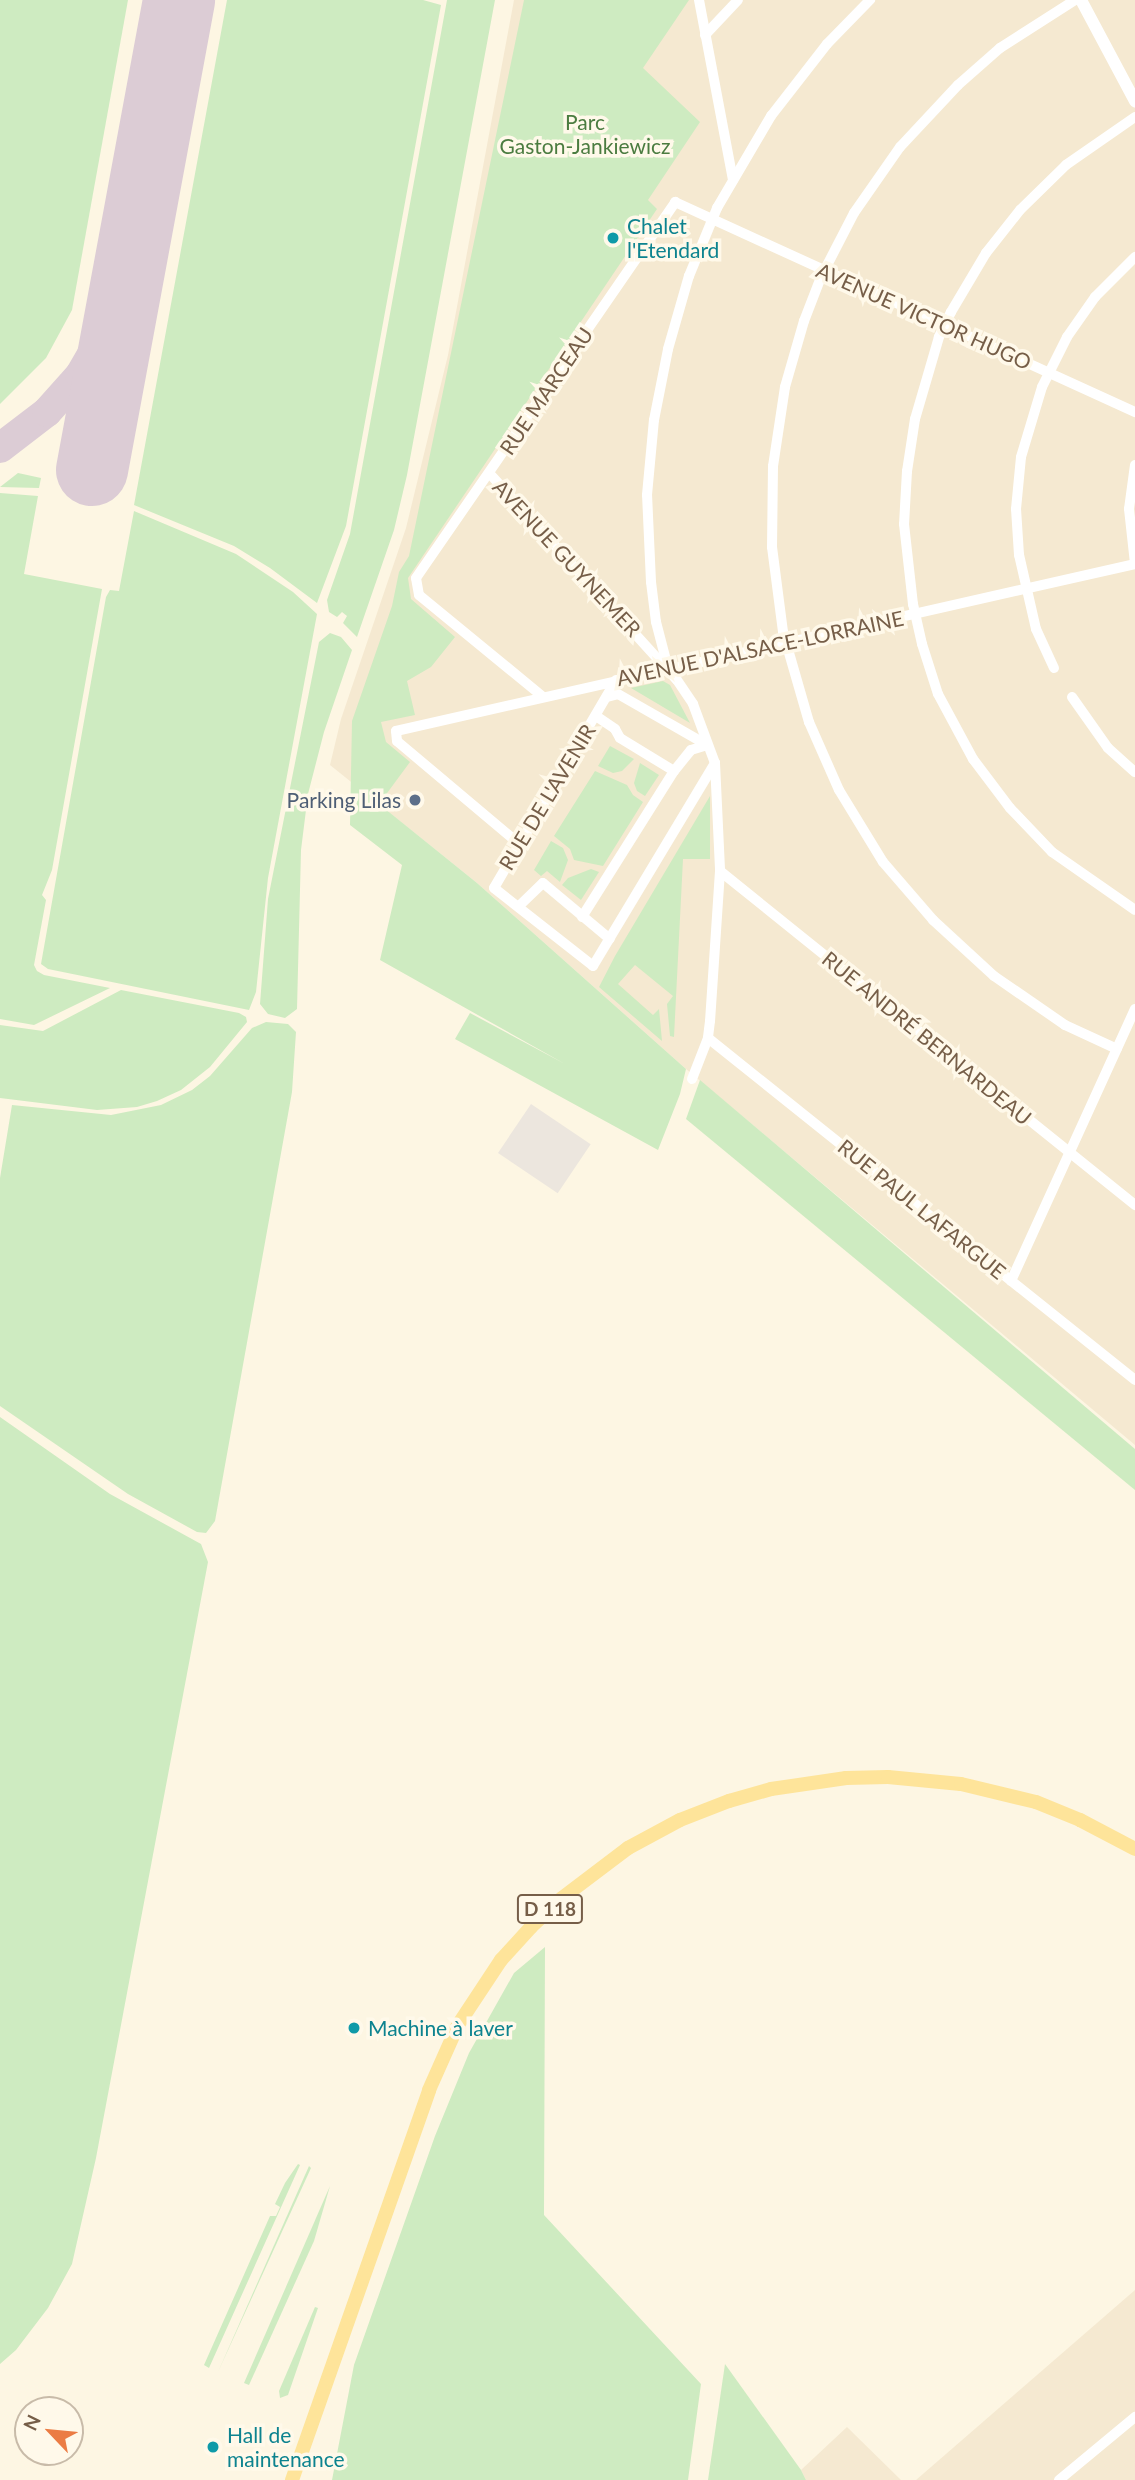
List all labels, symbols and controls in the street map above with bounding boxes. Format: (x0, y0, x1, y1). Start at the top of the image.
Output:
park label: Parc Gaston-Jankiewicz (500, 109, 670, 159)
place label: Chalet l'Etendard (627, 213, 719, 263)
marker: Chalet l'Etendard (605, 230, 621, 246)
street label: AVENUE VICTOR HUGO (812, 257, 1036, 375)
street label: RUE MARCEAU (494, 323, 598, 459)
street label: AVENUE GUYNEMER (488, 474, 646, 642)
street label: AVENUE D'ALSACE-LORRAINE (614, 605, 906, 691)
street label: RUE DE L'AVENIR (494, 719, 600, 875)
place label: Parking Lilas (287, 787, 401, 813)
marker: Parking Lilas (407, 792, 423, 808)
street label: RUE ANDRÉ BERNARDEAU (817, 946, 1037, 1130)
street label: RUE PAUL LAFARGUE (833, 1133, 1011, 1285)
road number: D 118 (517, 1894, 583, 1924)
place label: Machine à laver (368, 2015, 513, 2041)
marker: Machine à laver (346, 2020, 362, 2036)
north arrow (14, 2396, 84, 2466)
text: N (18, 2411, 45, 2434)
place label: Hall de maintenance (227, 2422, 345, 2472)
marker: Hall de maintenance (205, 2439, 221, 2455)

